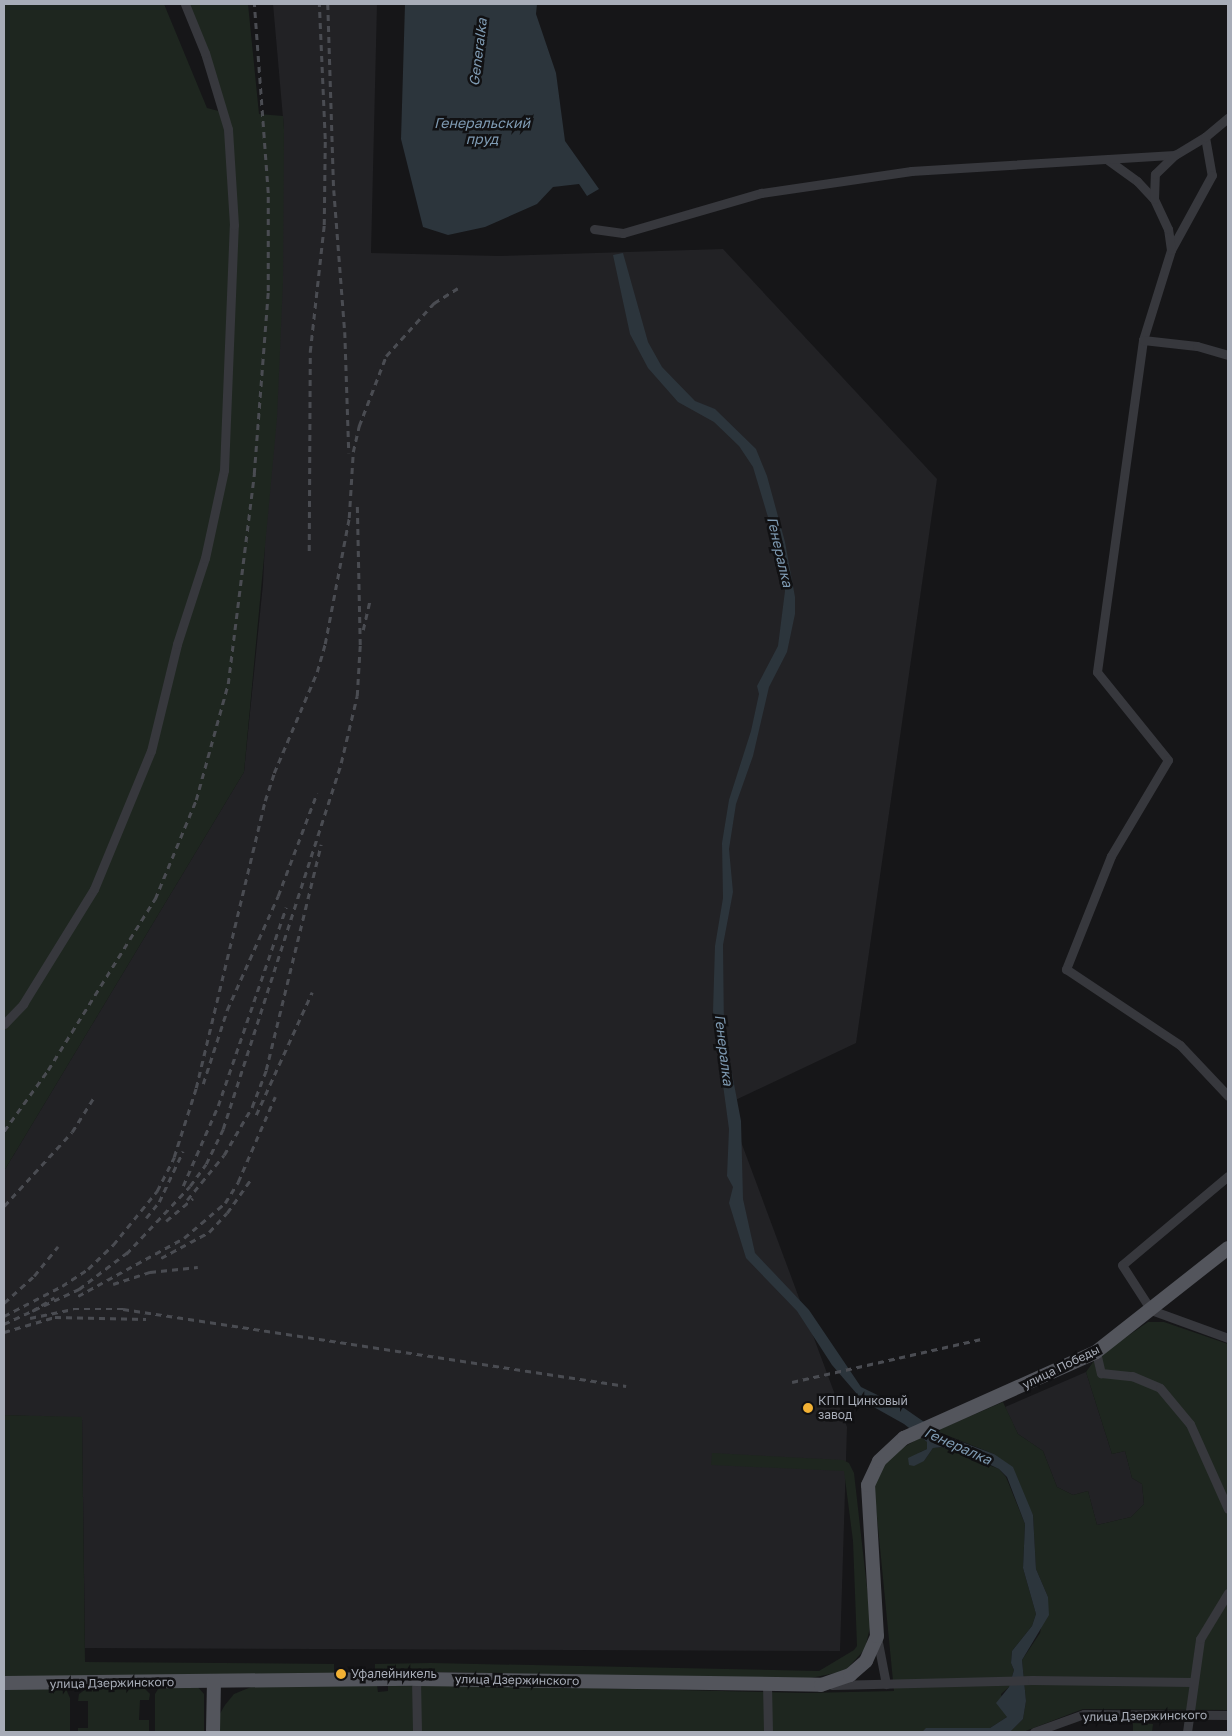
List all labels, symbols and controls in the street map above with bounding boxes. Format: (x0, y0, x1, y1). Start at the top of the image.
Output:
water label: Generalka (466, 17, 490, 87)
water label: Генеральский пруд (434, 115, 530, 148)
water label: Генералка (764, 515, 796, 589)
water label: Генералка (711, 1013, 737, 1087)
street label: улица Победы (1020, 1342, 1102, 1392)
place label: КПП Цинковый завод (818, 1394, 908, 1422)
marker: КПП Цинковый завод (802, 1402, 814, 1414)
water label: Генералка (922, 1424, 994, 1468)
place label: Уфалейникель (351, 1667, 437, 1681)
marker: Уфалейникель (335, 1668, 347, 1680)
street label: улица Дзержинского (455, 1672, 579, 1688)
street label: улица Дзержинского (50, 1675, 174, 1691)
street label: улица Дзержинского (1083, 1708, 1207, 1724)

